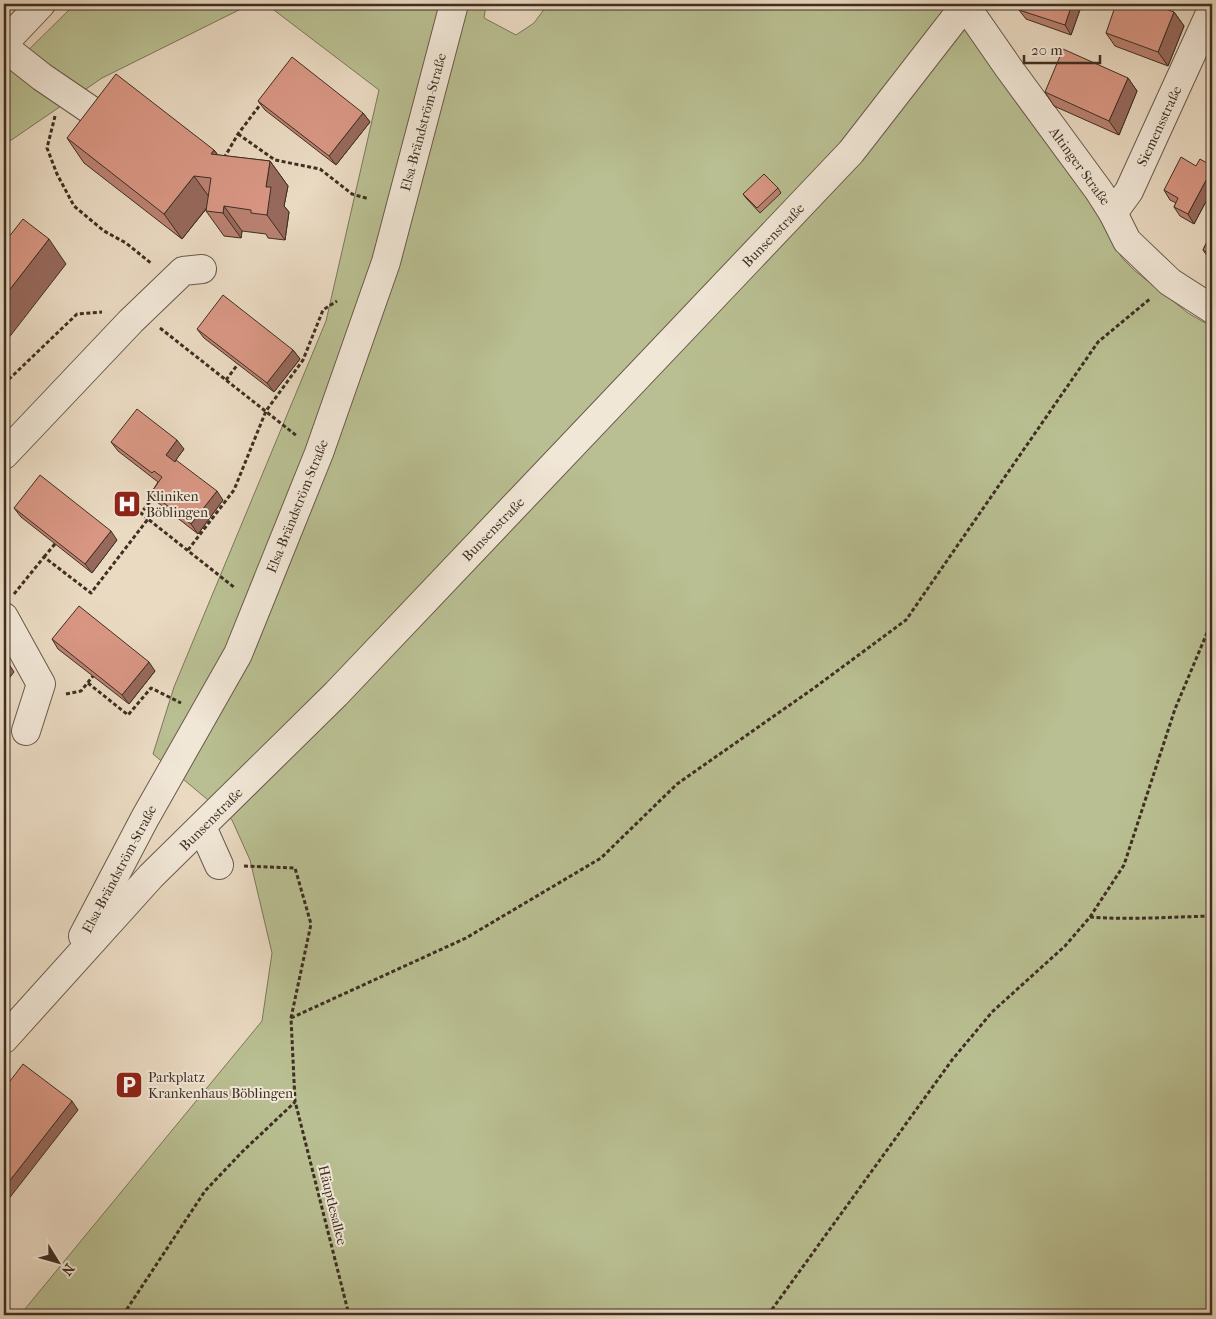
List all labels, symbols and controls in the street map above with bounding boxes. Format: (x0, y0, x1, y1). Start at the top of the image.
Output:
scale bar (1024, 32, 1100, 64)
text: 20 m (1031, 41, 1063, 59)
street label: Elsa-Brändström-Straße (397, 51, 450, 193)
street label: Siemensstraße (1133, 83, 1186, 169)
street label: Altinger Straße (1045, 123, 1114, 209)
street label: Bunsenstraße (739, 200, 808, 271)
street label: Elsa-Brändström-Straße (263, 437, 332, 575)
place label: Kliniken Böblingen (146, 488, 208, 521)
hospital icon: Kliniken Böblingen (112, 489, 142, 519)
street label: Bunsenstraße (459, 494, 528, 565)
street label: Bunsenstraße (176, 784, 247, 855)
street label: Elsa-Brändström-Straße (78, 802, 160, 936)
place label: Parkplatz Krankenhaus Böblingen (148, 1069, 293, 1102)
parking icon: Parkplatz Krankenhaus Böblingen (114, 1070, 144, 1100)
street label: Häuptlesallee (314, 1163, 351, 1247)
north arrow (32, 1236, 82, 1286)
text: N (58, 1260, 78, 1279)

